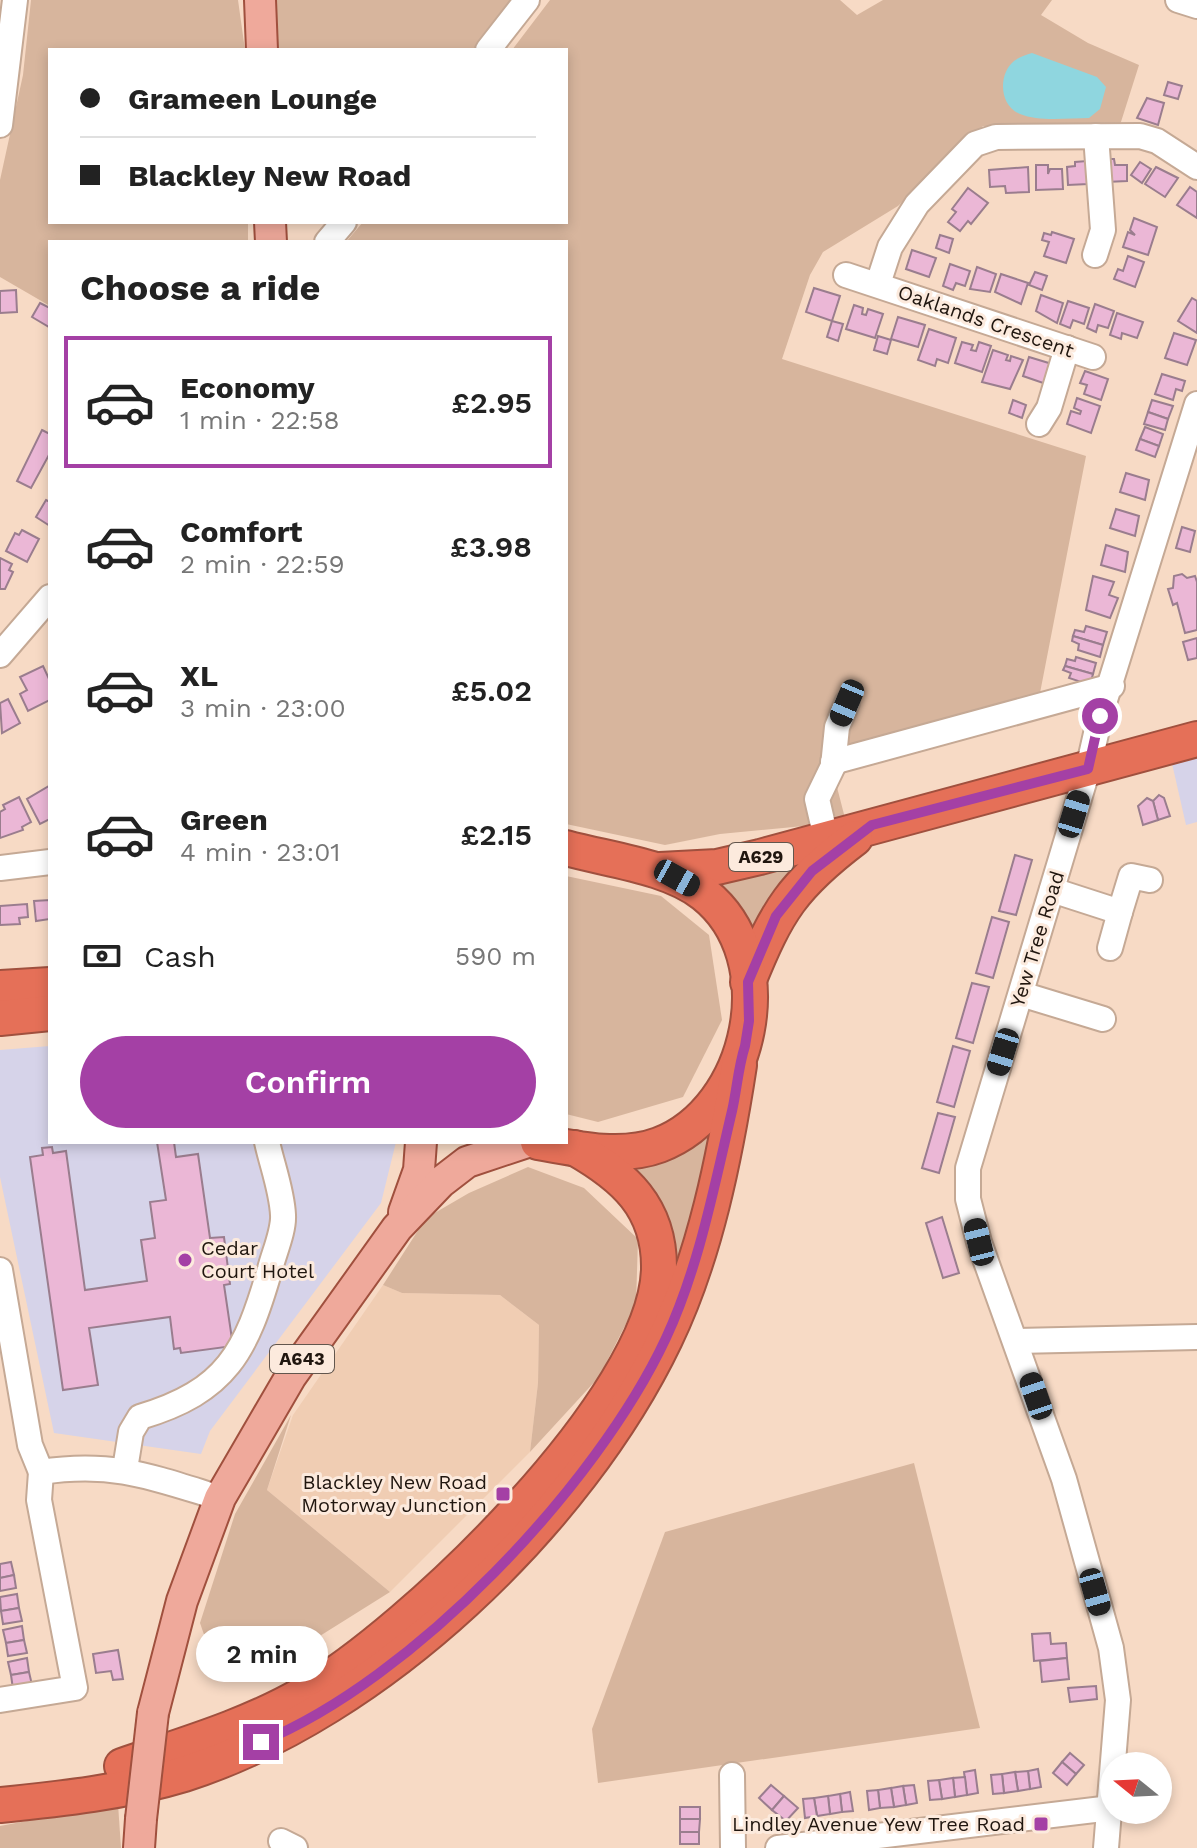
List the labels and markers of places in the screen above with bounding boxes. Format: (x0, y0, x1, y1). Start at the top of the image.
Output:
place label: Cedar Court Hotel (201, 1236, 314, 1283)
marker: Cedar Court Hotel (176, 1251, 194, 1269)
place label: Blackley New Road Motorway Junction (301, 1470, 487, 1517)
marker: Blackley New Road Motorway Junction (494, 1485, 512, 1503)
place label: Lindley Avenue Yew Tree Road (732, 1812, 1025, 1836)
marker: Lindley Avenue Yew Tree Road (1032, 1815, 1050, 1833)

